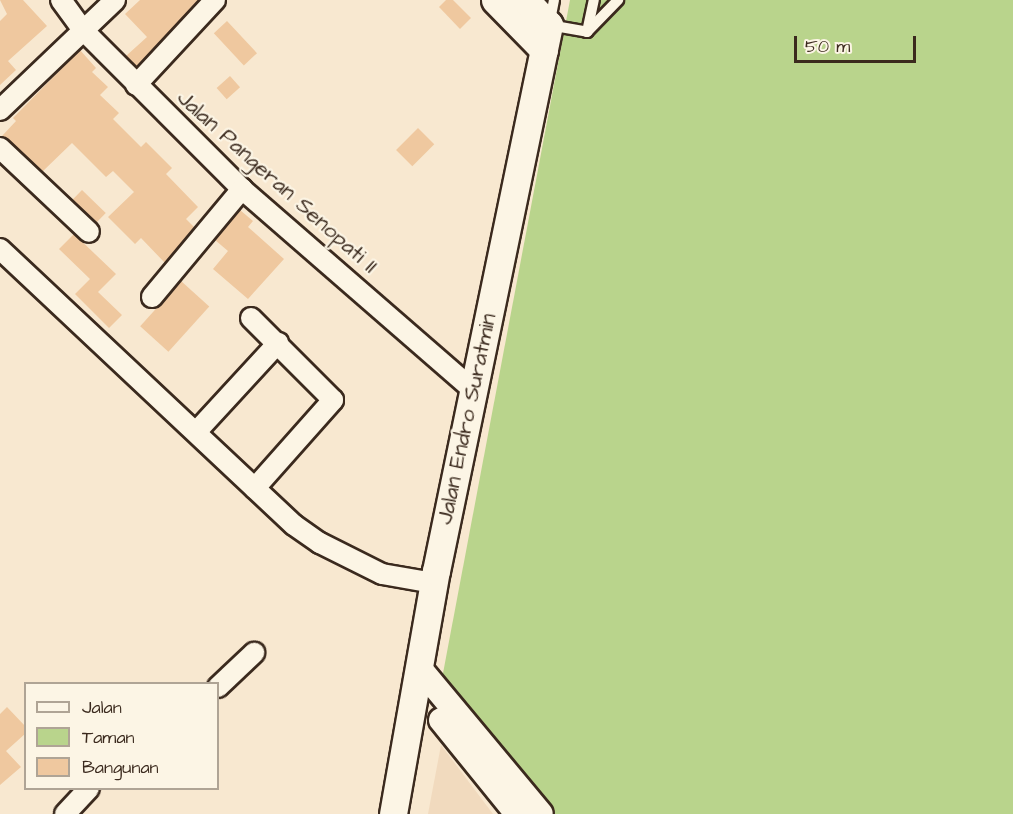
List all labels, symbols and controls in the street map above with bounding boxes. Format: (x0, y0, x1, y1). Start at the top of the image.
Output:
scale bar (797, 24, 918, 62)
text: 50 m (805, 34, 850, 59)
street label: Jalan Pangeran Senopati II (171, 85, 383, 279)
street label: Jalan Endro Suratmin (432, 311, 502, 527)
legend (24, 682, 219, 790)
text: Jalan (82, 695, 122, 720)
text: Taman (82, 725, 135, 750)
text: Bangunan (82, 755, 159, 780)

